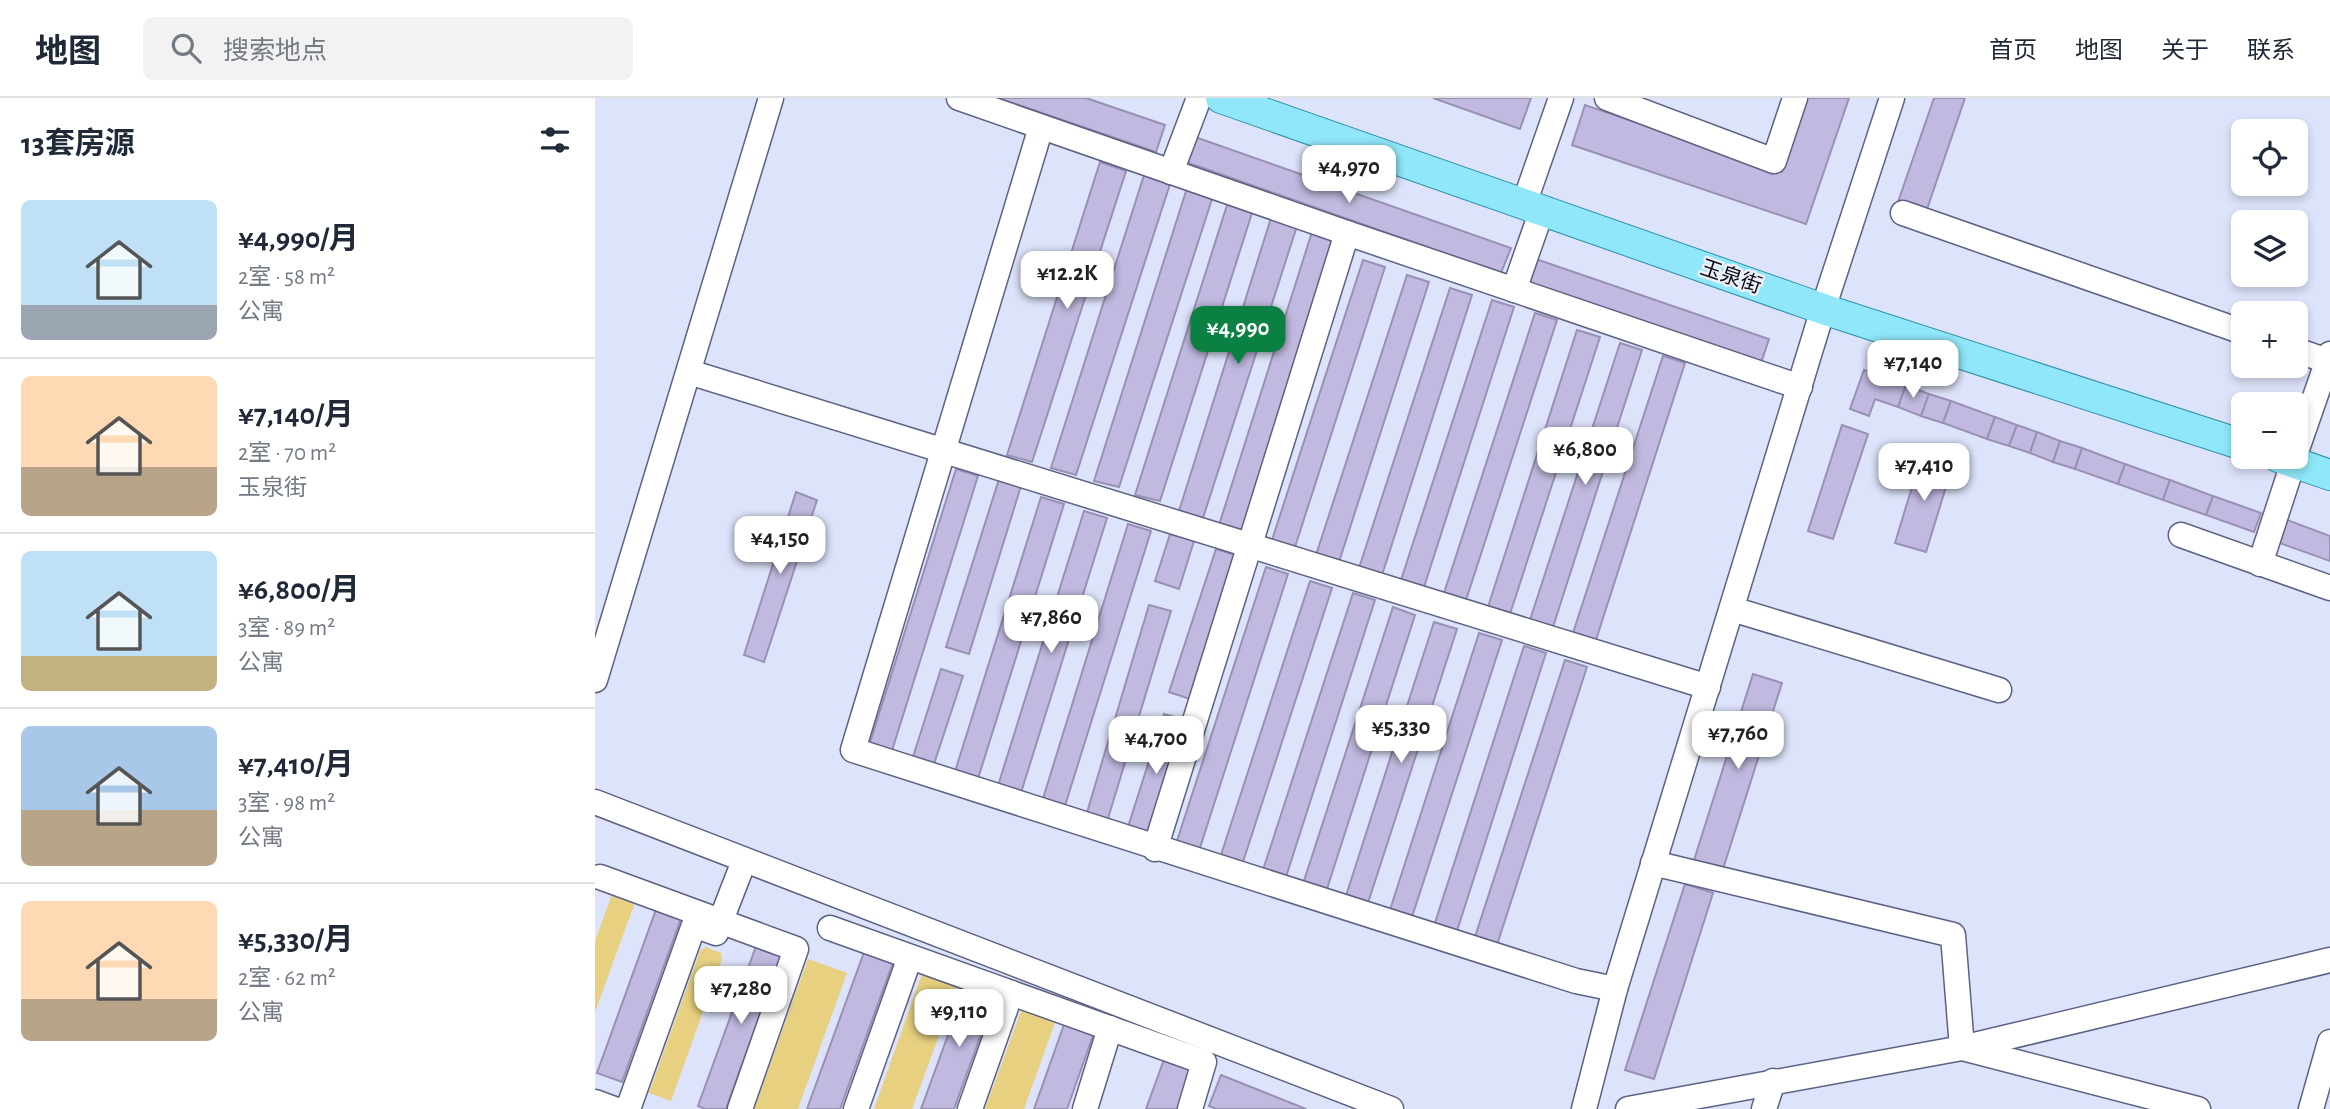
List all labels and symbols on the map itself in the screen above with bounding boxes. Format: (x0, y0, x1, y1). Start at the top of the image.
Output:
pin: ¥4,970 (1292, 146, 1406, 205)
pin: ¥12.2K (1010, 252, 1124, 311)
street label: 玉泉街 (1698, 256, 1765, 297)
pin: ¥4,990 (1181, 306, 1295, 366)
pin: ¥7,140 (1856, 341, 1970, 400)
pin: ¥6,800 (1528, 428, 1642, 487)
pin: ¥7,410 (1867, 444, 1981, 503)
pin: ¥4,150 (723, 517, 837, 576)
pin: ¥7,860 (994, 596, 1108, 655)
pin: ¥5,330 (1344, 706, 1458, 765)
pin: ¥7,760 (1681, 712, 1795, 771)
pin: ¥4,700 (1099, 716, 1213, 776)
pin: ¥7,280 (684, 967, 798, 1026)
pin: ¥9,110 (902, 990, 1016, 1049)

